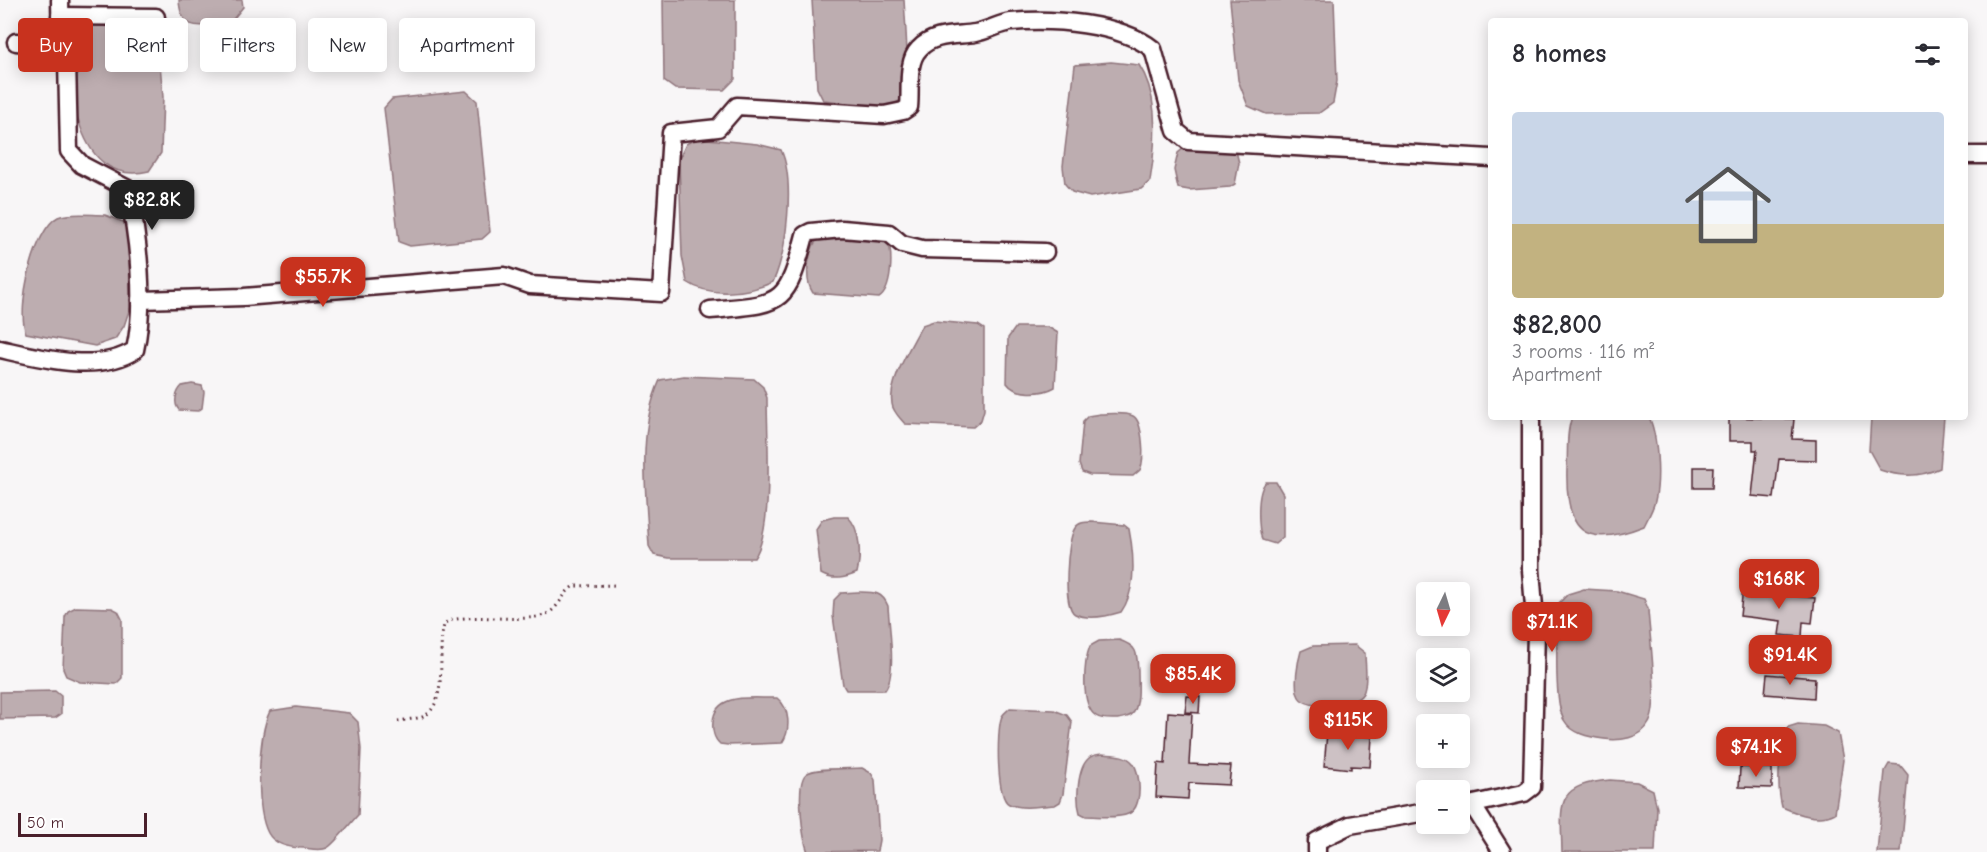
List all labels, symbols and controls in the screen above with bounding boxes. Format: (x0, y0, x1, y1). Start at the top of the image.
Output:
chip: Buy (18, 18, 93, 72)
chip: Rent (105, 18, 188, 72)
chip: Filters (200, 18, 296, 72)
chip: New (308, 18, 387, 72)
chip: Apartment (399, 18, 535, 72)
icon: filters (1911, 38, 1944, 71)
text: 8 homes (1512, 39, 1606, 69)
icon: home (1674, 151, 1782, 259)
pin: $82.8K (103, 180, 201, 231)
text: $82.8K (123, 188, 181, 211)
pin: $55.7K (274, 257, 372, 308)
text: $55.7K (294, 265, 352, 288)
text: $82,800 (1512, 310, 1602, 340)
text: 3 rooms · 116 m² (1512, 340, 1654, 363)
text: Apartment (1512, 363, 1602, 386)
pin: $168K (1737, 559, 1821, 610)
text: $168K (1753, 567, 1805, 590)
north arrow (1416, 582, 1470, 636)
map controls (1416, 582, 1470, 834)
pin: $71.1K (1503, 602, 1601, 653)
text: $71.1K (1526, 610, 1578, 633)
pin: $91.4K (1741, 635, 1839, 686)
text: $91.4K (1763, 643, 1817, 666)
button: layers (1416, 648, 1470, 702)
pin: $85.4K (1144, 654, 1242, 705)
text: $85.4K (1164, 662, 1222, 685)
pin: $115K (1306, 700, 1390, 751)
text: $115K (1323, 708, 1373, 731)
button: + (1416, 714, 1470, 768)
pin: $74.1K (1707, 727, 1805, 778)
text: $74.1K (1730, 735, 1782, 758)
button: − (1416, 780, 1470, 834)
scale bar (18, 810, 147, 838)
text: 50 m (27, 814, 64, 832)

